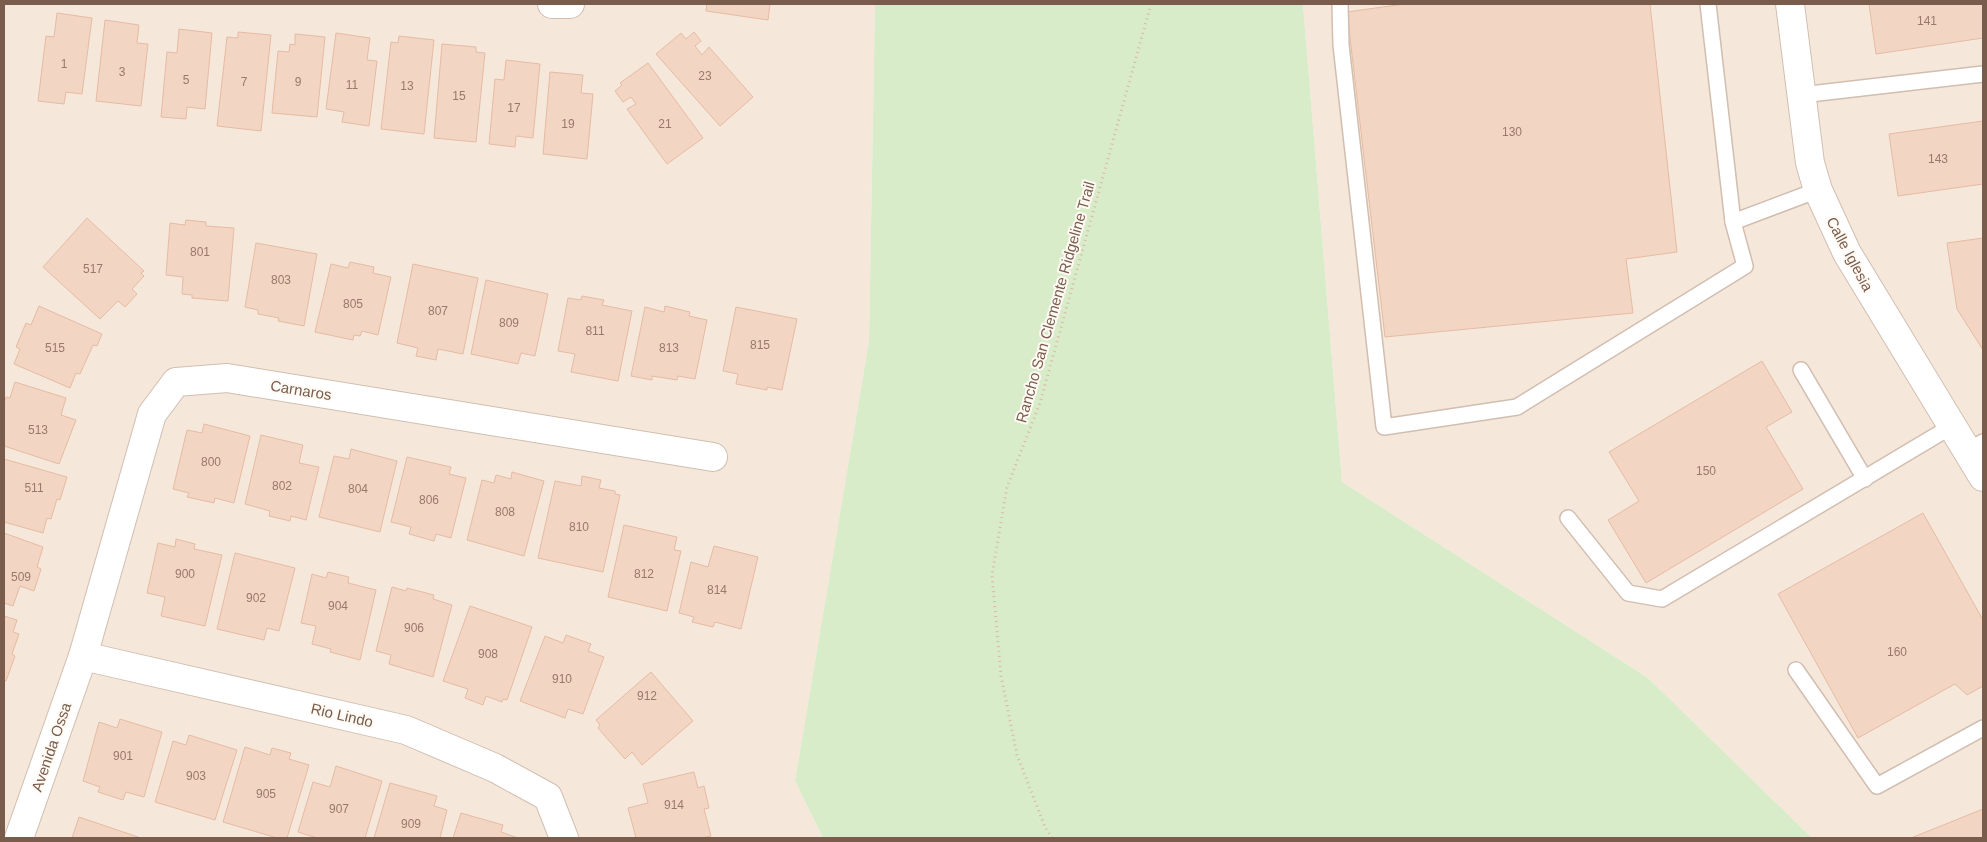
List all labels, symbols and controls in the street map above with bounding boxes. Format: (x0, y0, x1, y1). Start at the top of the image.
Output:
house number: 141 (1917, 14, 1937, 28)
house number: 1 (61, 57, 68, 71)
house number: 3 (119, 65, 126, 79)
house number: 23 (698, 69, 712, 83)
house number: 5 (183, 73, 190, 87)
house number: 7 (241, 75, 248, 89)
house number: 9 (295, 75, 302, 89)
house number: 11 (346, 78, 359, 92)
house number: 13 (400, 79, 414, 93)
house number: 15 (452, 89, 466, 103)
house number: 17 (507, 101, 521, 115)
house number: 19 (561, 117, 575, 131)
house number: 21 (658, 117, 672, 131)
house number: 130 (1502, 125, 1522, 139)
house number: 143 (1928, 152, 1948, 166)
street label: Rancho San Clemente Ridgeline Trail (1012, 179, 1098, 425)
street label: Calle Iglesia (1823, 214, 1877, 295)
house number: 801 (190, 245, 210, 259)
house number: 517 (83, 262, 103, 276)
house number: 803 (271, 273, 291, 287)
house number: 805 (343, 297, 363, 311)
house number: 807 (428, 304, 448, 318)
house number: 809 (499, 316, 519, 330)
house number: 811 (585, 324, 605, 338)
house number: 815 (750, 338, 770, 352)
house number: 515 (45, 341, 65, 355)
house number: 813 (659, 341, 679, 355)
street label: Carnaros (269, 377, 333, 403)
house number: 513 (28, 423, 48, 437)
house number: 800 (201, 455, 221, 469)
house number: 150 (1696, 464, 1716, 478)
house number: 802 (272, 479, 292, 493)
house number: 511 (24, 481, 44, 495)
house number: 804 (348, 482, 368, 496)
house number: 806 (419, 493, 439, 507)
house number: 808 (495, 505, 515, 519)
house number: 810 (569, 520, 589, 534)
house number: 900 (175, 567, 195, 581)
house number: 812 (634, 567, 654, 581)
house number: 509 (11, 570, 31, 584)
house number: 814 (707, 583, 727, 597)
house number: 902 (246, 591, 266, 605)
house number: 904 (328, 599, 348, 613)
house number: 906 (404, 621, 424, 635)
house number: 160 (1887, 645, 1907, 659)
house number: 908 (478, 647, 498, 661)
house number: 910 (552, 672, 572, 686)
house number: 912 (637, 689, 657, 703)
street label: Avenida Ossa (28, 700, 74, 794)
street label: Rio Lindo (309, 700, 375, 730)
house number: 901 (113, 749, 133, 763)
house number: 903 (186, 769, 206, 783)
house number: 905 (256, 787, 276, 801)
house number: 914 (664, 798, 684, 812)
house number: 907 (329, 802, 349, 816)
house number: 909 (401, 817, 421, 831)

